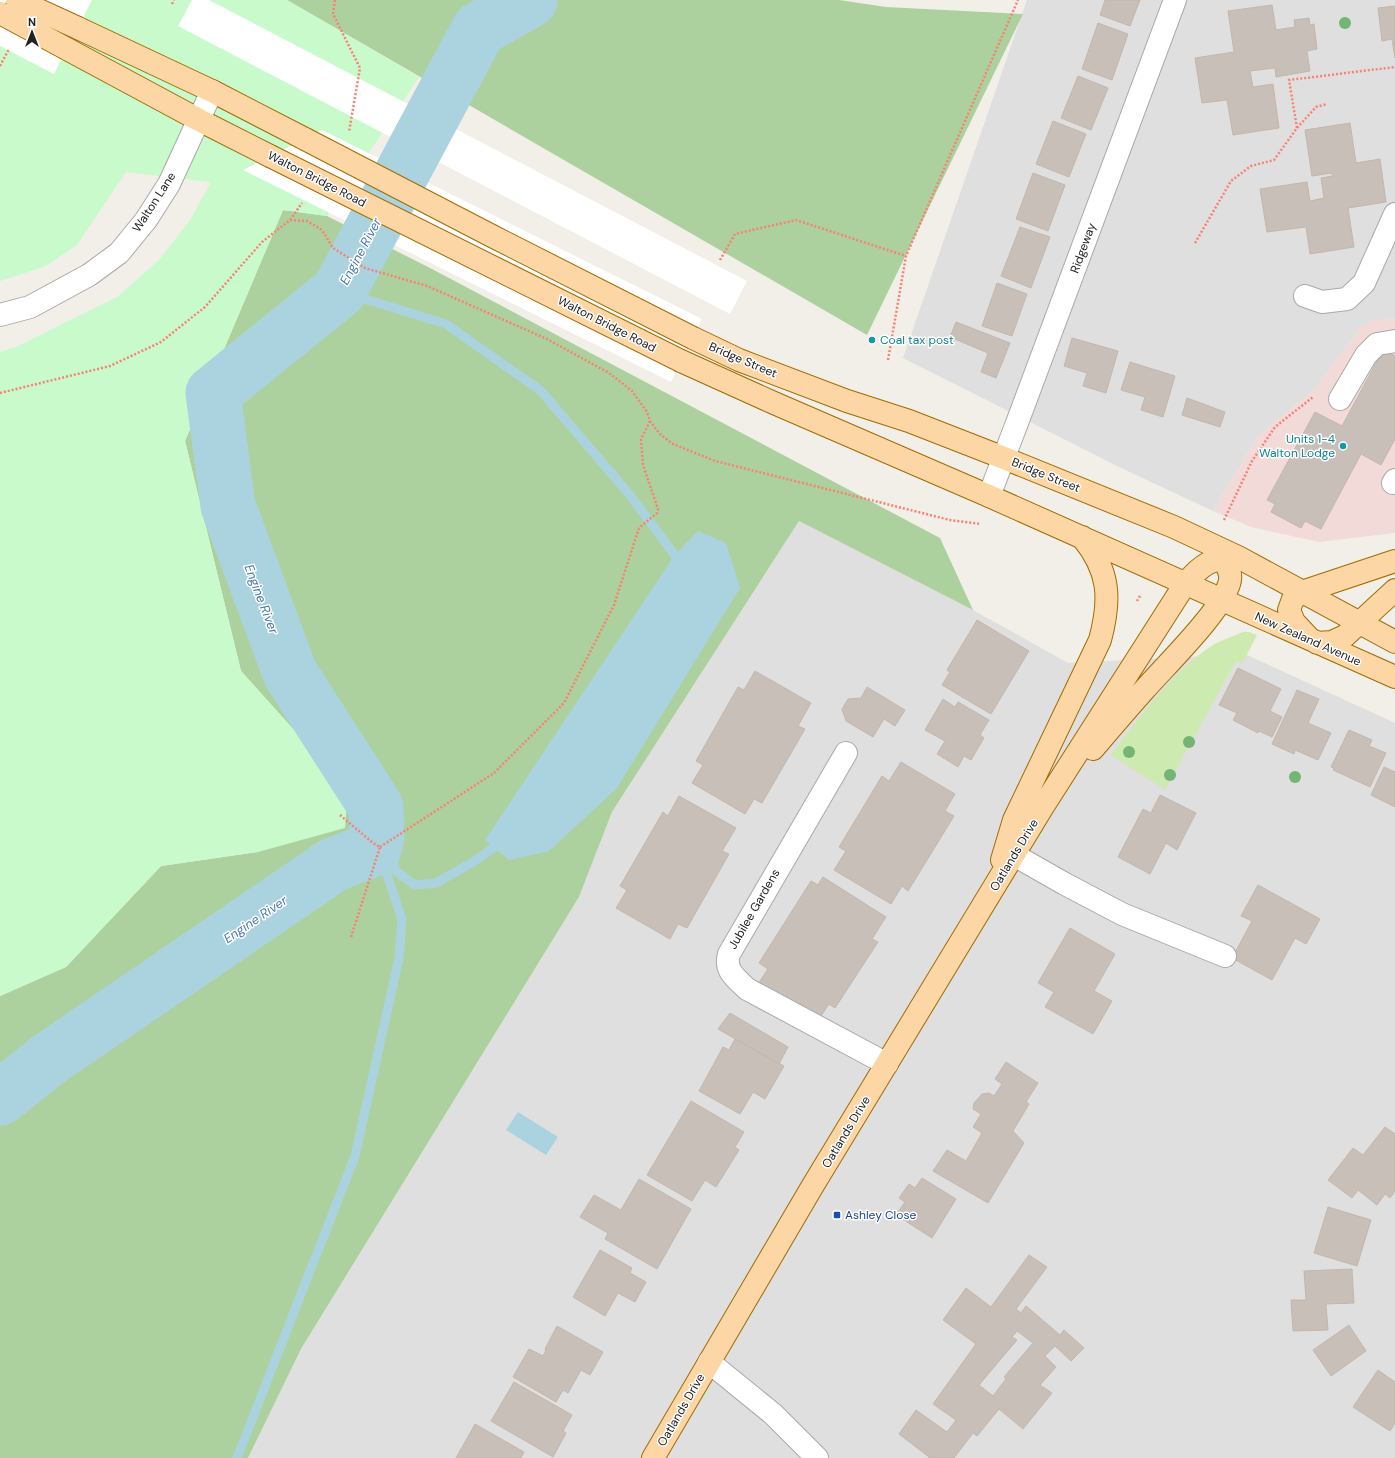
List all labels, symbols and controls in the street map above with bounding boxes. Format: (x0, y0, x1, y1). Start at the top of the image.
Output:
north arrow (12, 12, 52, 52)
text: N (28, 15, 36, 29)
street label: Walton Bridge Road (265, 147, 369, 211)
street label: Walton Lane (129, 169, 179, 235)
water label: Engine River (336, 214, 386, 288)
street label: Ridgeway (1066, 220, 1100, 275)
street label: Walton Bridge Road (555, 292, 659, 356)
place label: Coal tax post (880, 332, 954, 348)
marker: Coal tax post (867, 335, 877, 345)
street label: Bridge Street (706, 338, 780, 382)
place label: Units 1-4 Walton Lodge (1259, 431, 1335, 461)
marker: Units 1-4 Walton Lodge (1338, 441, 1348, 451)
street label: Bridge Street (1009, 454, 1083, 496)
water label: Engine River (240, 562, 283, 638)
street label: New Zealand Avenue (1252, 608, 1364, 670)
street label: Oatlands Drive (986, 816, 1042, 894)
street label: Jubilee Gardens (725, 866, 783, 952)
water label: Engine River (220, 891, 291, 947)
street label: Oatlands Drive (818, 1093, 874, 1171)
place label: Ashley Close (845, 1207, 916, 1223)
marker: Ashley Close (832, 1210, 842, 1220)
street label: Oatlands Drive (654, 1371, 708, 1449)

